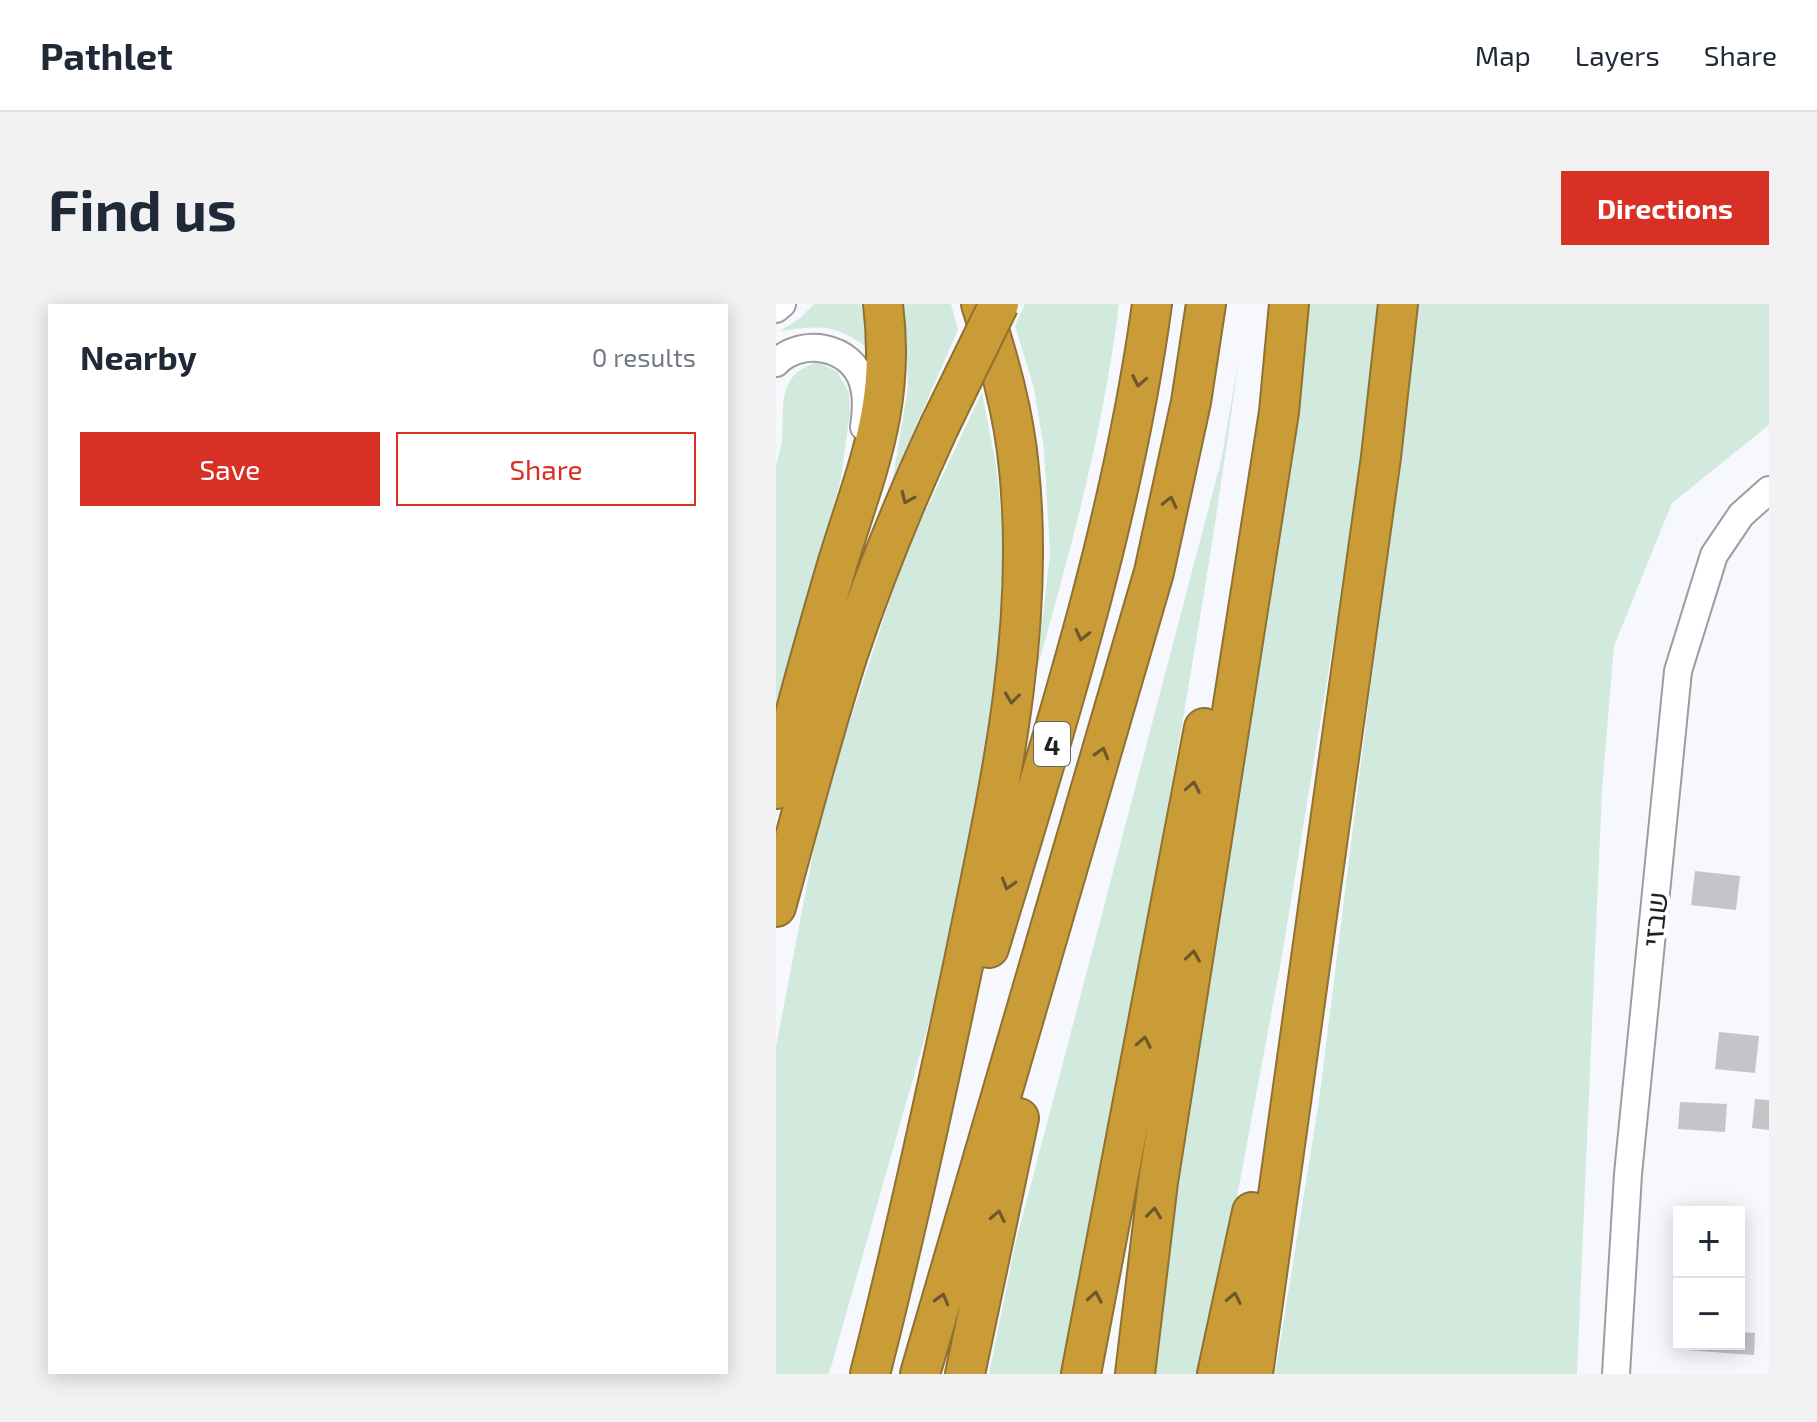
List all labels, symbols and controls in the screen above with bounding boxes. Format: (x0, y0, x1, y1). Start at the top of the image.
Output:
text: Pathlet (40, 32, 173, 78)
text: Map (1475, 38, 1531, 72)
text: Layers (1575, 38, 1660, 72)
text: Share (1704, 38, 1777, 72)
button: Directions (1561, 171, 1769, 245)
text: Find us (48, 175, 237, 242)
text: Nearby (80, 336, 197, 377)
text: 0 results (592, 341, 696, 372)
one-way arrow (1132, 374, 1149, 388)
button: Save (80, 432, 380, 506)
button: Share (396, 432, 696, 506)
one-way arrow (901, 490, 917, 504)
one-way arrow (1161, 496, 1178, 510)
one-way arrow (1074, 627, 1091, 641)
one-way arrow (1004, 692, 1021, 705)
road number: 4 (1034, 722, 1070, 766)
one-way arrow (1093, 747, 1109, 761)
one-way arrow (1184, 780, 1201, 793)
one-way arrow (1001, 876, 1017, 890)
street label: שבזי (1634, 890, 1674, 948)
one-way arrow (1184, 949, 1201, 963)
one-way arrow (1135, 1036, 1152, 1049)
one-way arrow (1145, 1206, 1162, 1220)
map controls (1673, 1206, 1745, 1350)
button: + (1673, 1206, 1745, 1278)
one-way arrow (989, 1209, 1006, 1222)
button: − (1673, 1278, 1745, 1350)
one-way arrow (1085, 1290, 1102, 1304)
one-way arrow (1225, 1292, 1242, 1305)
one-way arrow (933, 1293, 949, 1307)

